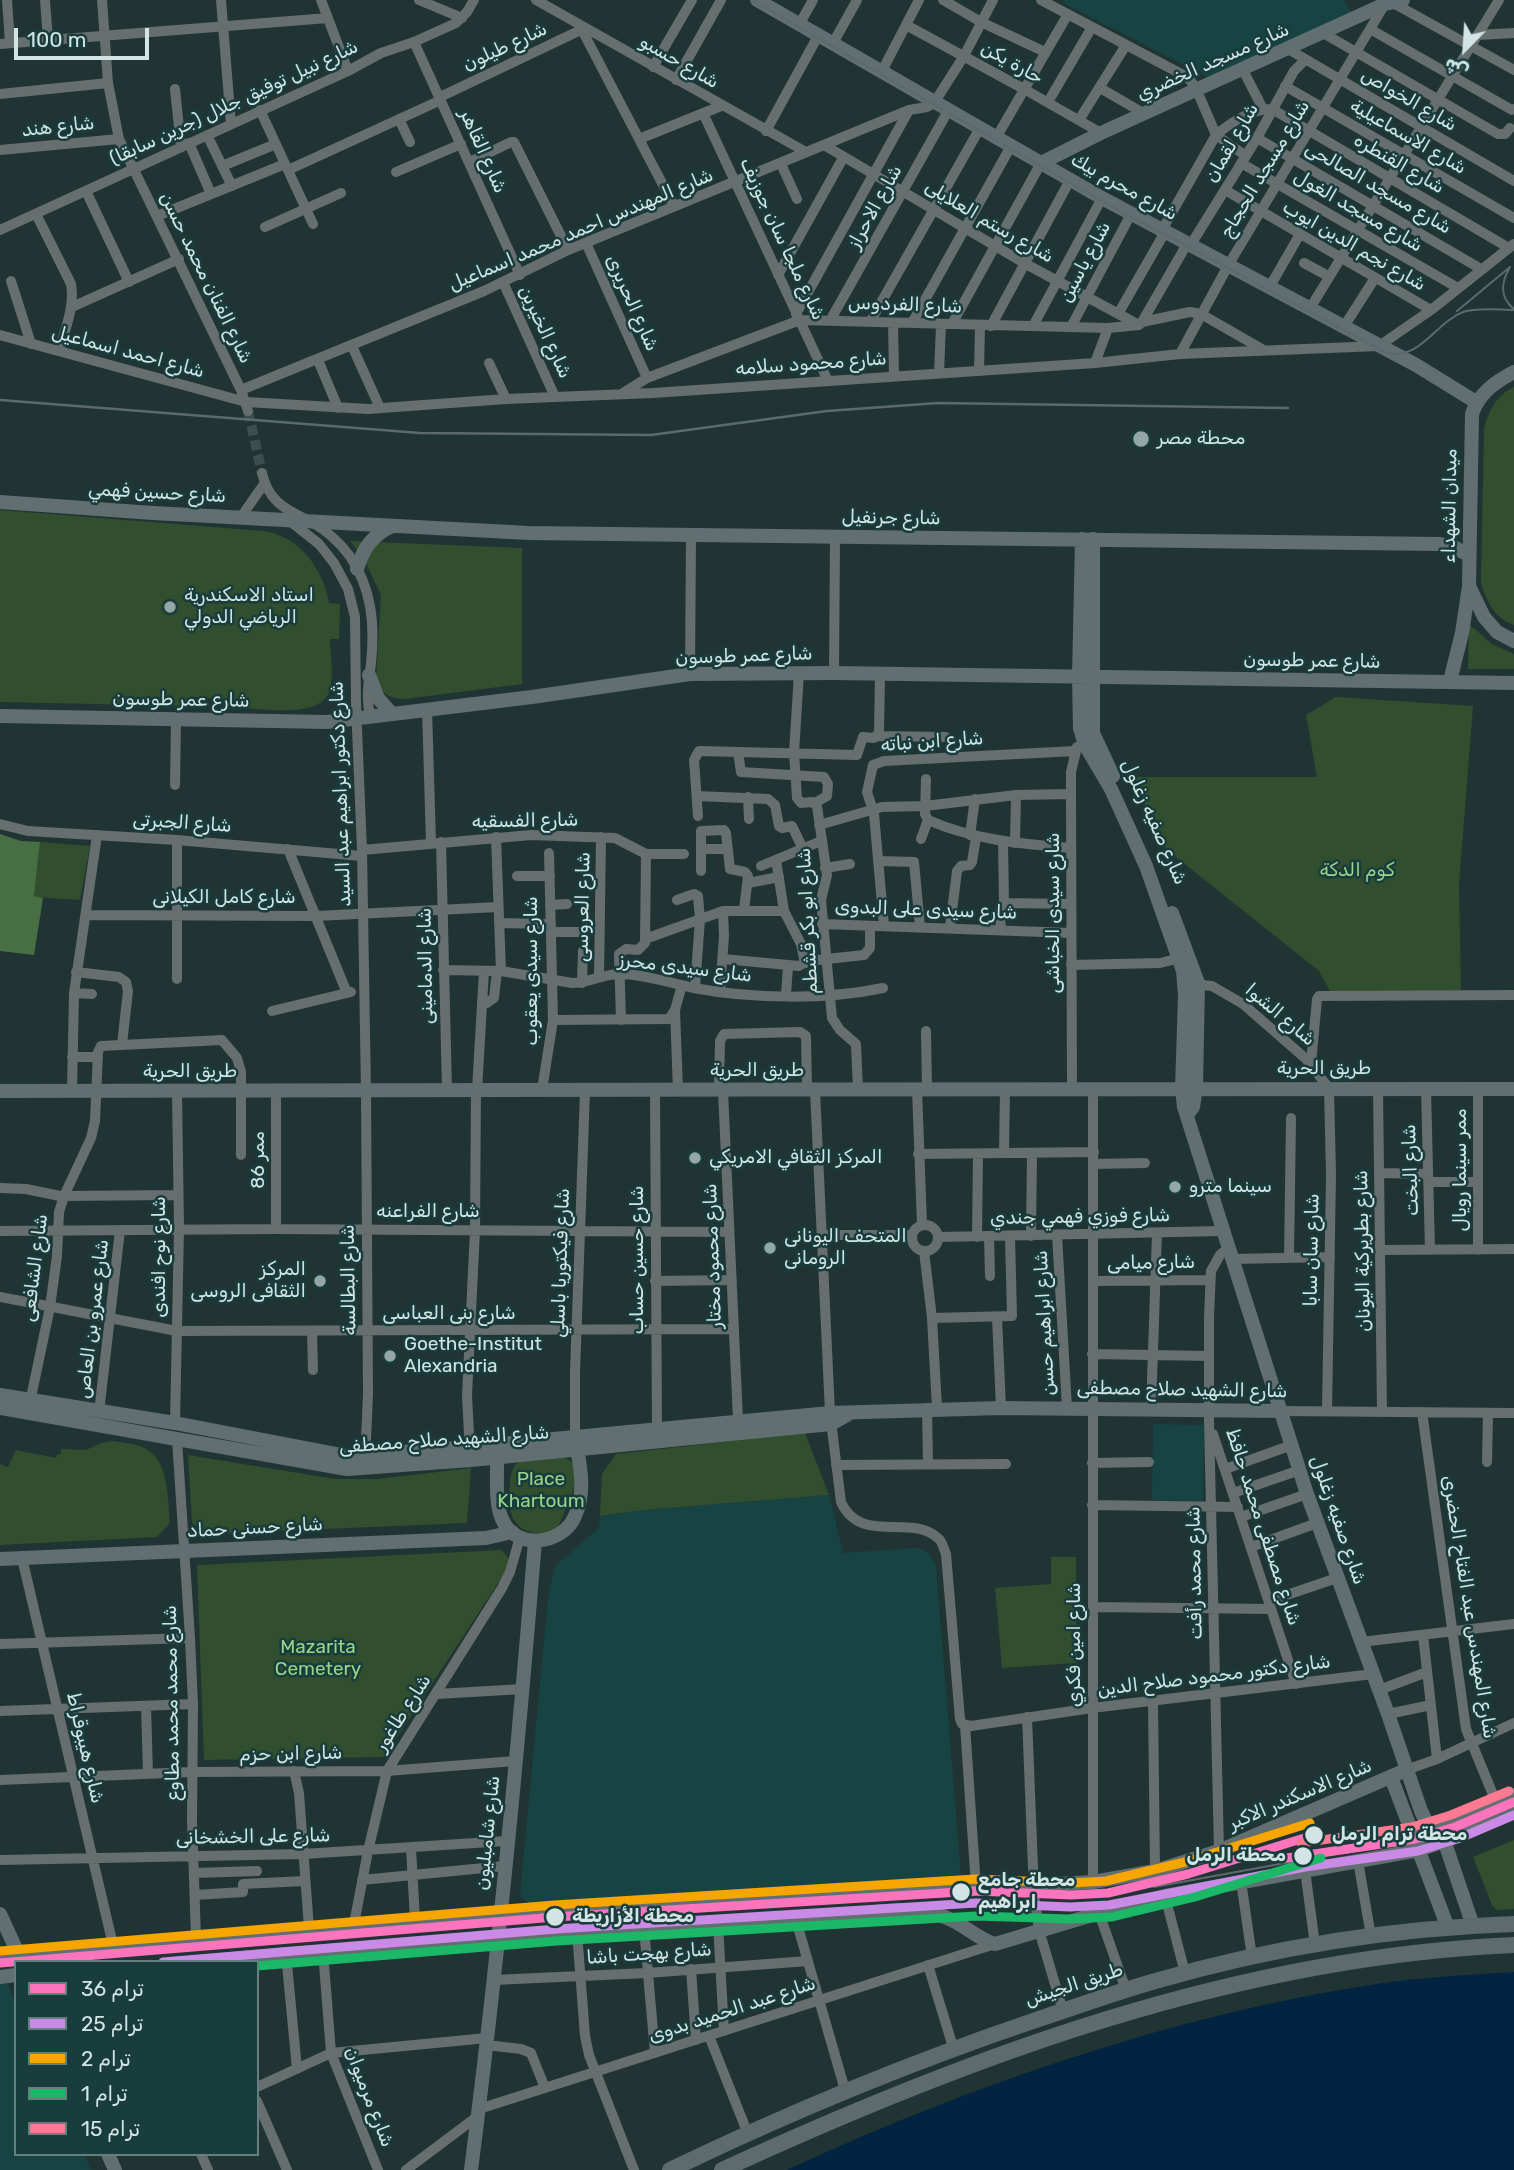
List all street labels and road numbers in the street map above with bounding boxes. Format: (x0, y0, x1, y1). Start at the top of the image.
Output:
street label: شارع طيلون (459, 18, 551, 76)
street label: شارع مسجد الخضري (1133, 18, 1293, 106)
street label: شارع حسبو (635, 30, 723, 94)
street label: شارع نبيل توفيق جلال (جرين سابقا) (106, 35, 362, 171)
street label: حارة يكن (977, 37, 1047, 89)
street label: شارع الخواص (1357, 63, 1461, 137)
street label: شارع الاسماعيلية (1346, 94, 1470, 180)
street label: شارع مسجد الحجاج (1215, 96, 1315, 242)
street label: شارع لقمان (1200, 99, 1264, 187)
street label: شارع القاهر (454, 105, 512, 197)
street label: شارع هند (21, 112, 95, 142)
street label: شارع القنطره (1350, 129, 1448, 199)
street label: شارع مسجد الصالحى (1301, 137, 1455, 239)
street label: شارع محرم بيك (1067, 148, 1181, 226)
street label: شارع ملجا سان جوزيف (734, 154, 830, 324)
street label: شارع الاحراز (843, 161, 907, 253)
street label: شارع المهندس احمد محمد اسماعيل (445, 164, 717, 296)
street label: شارع مسجد الغول (1290, 165, 1426, 257)
street label: شارع رستم العلايلى (920, 176, 1058, 268)
street label: شارع الفنان محمد حسن (155, 189, 257, 367)
street label: شارع نجم الدين ايوب (1278, 196, 1430, 296)
street label: شارع ياسين (1054, 218, 1116, 306)
street label: شارع الحريرى (601, 251, 663, 355)
street label: شارع الخيرين (514, 282, 576, 382)
street label: شارع الفردوس (847, 292, 963, 318)
street label: شارع احمد اسماعيل (49, 321, 207, 383)
street label: شارع محمود سلامه (735, 347, 887, 381)
street label: ميدان الشهداء (1438, 448, 1462, 564)
street label: شارع حسين فهمي (87, 478, 227, 508)
street label: شارع جرنفيل (841, 506, 941, 530)
street label: شارع عمر طوسون (675, 642, 813, 670)
street label: شارع عمر طوسون (1243, 648, 1381, 674)
street label: شارع دكتور ابراهيم عبد السيد (326, 681, 356, 907)
street label: شارع عمر طوسون (112, 687, 250, 713)
street label: شارع ابن نباته (880, 727, 984, 757)
street label: شارع صفيه زغلول (1116, 756, 1192, 888)
street label: شارع الجبرتى (132, 808, 232, 838)
street label: شارع الفسقيه (472, 809, 578, 833)
street label: شارع سيدى الخباشى (1043, 832, 1065, 994)
street label: شارع ابو بكر قشطم (793, 847, 823, 995)
street label: شارع العروسى (571, 852, 595, 962)
street label: شارع كامل الكيلانى (152, 887, 296, 909)
street label: شارع سيدى على البدوى (834, 895, 1018, 925)
street label: شارع سيدى يعقوب (521, 896, 543, 1046)
street label: شارع الدمامينى (414, 907, 438, 1025)
street label: شارع سيدى محرز (617, 948, 753, 988)
street label: شارع الشوا (1240, 979, 1320, 1051)
street label: طريق الحرية (1277, 1058, 1371, 1080)
street label: طريق الحرية (710, 1060, 804, 1082)
street label: طريق الحرية (143, 1061, 237, 1083)
street label: ممر سينما رويال (1450, 1108, 1472, 1232)
street label: شارع البخت (1398, 1124, 1424, 1216)
street label: ممر 86 (248, 1131, 270, 1189)
street label: شارع بطريركية اليونان (1350, 1170, 1376, 1332)
street label: شارع محمود مختار (699, 1183, 727, 1329)
street label: شارع حسين حساب (627, 1185, 649, 1335)
street label: شارع فيكتوريا باسلي (547, 1188, 575, 1338)
street label: شارع سان سابا (1300, 1193, 1324, 1307)
street label: شارع نوح افندى (149, 1196, 171, 1318)
street label: شارع الفراعنه (376, 1201, 480, 1223)
street label: شارع فوزي فهمي جندي (990, 1204, 1170, 1230)
street label: شارع الشافعى (17, 1213, 53, 1323)
street label: شارع البطالسة (337, 1224, 361, 1336)
street label: شارع عمرو بن العاص (72, 1238, 114, 1400)
street label: شارع ابراهيم حسن (1030, 1250, 1060, 1396)
street label: شارع ميامى (1107, 1251, 1195, 1275)
street label: شارع بنى العباسى (382, 1303, 516, 1325)
street label: شارع الشهيد صلاح مصطفى (1076, 1377, 1288, 1403)
street label: شارع الشهيد صلاح مصطفى (338, 1421, 550, 1459)
street label: شارع مصطفى محمد حافظ (1220, 1426, 1306, 1628)
street label: شارع صفيه زغلول (1305, 1452, 1371, 1588)
street label: شارع المهندس عبد الفتاح الحضرى (1437, 1474, 1501, 1740)
street label: شارع محمد رأفت (1182, 1506, 1208, 1640)
street label: شارع حسنى حماد (186, 1513, 324, 1543)
street label: شارع امين فكري (1064, 1583, 1086, 1707)
street label: شارع محمد محمد مطاوع (159, 1605, 185, 1801)
street label: شارع دكتور محمود صلاح الدين (1096, 1650, 1332, 1702)
street label: شارع طاغور (370, 1670, 436, 1756)
street label: شارع هيبوقراط (61, 1690, 109, 1806)
street label: شارع ابن حزم (239, 1742, 343, 1766)
street label: شارع الاسكندر الاكبر (1225, 1754, 1375, 1836)
street label: شارع شامبليون (471, 1775, 505, 1891)
street label: شارع على الخشخانى (175, 1824, 331, 1850)
street label: شارع بهجت باشا (586, 1938, 712, 1970)
street label: طريق الجيش (1022, 1958, 1126, 2012)
street label: شارع عبد الحميد بدوى (645, 1972, 819, 2048)
street label: شارع مرميوان (339, 2044, 399, 2150)

